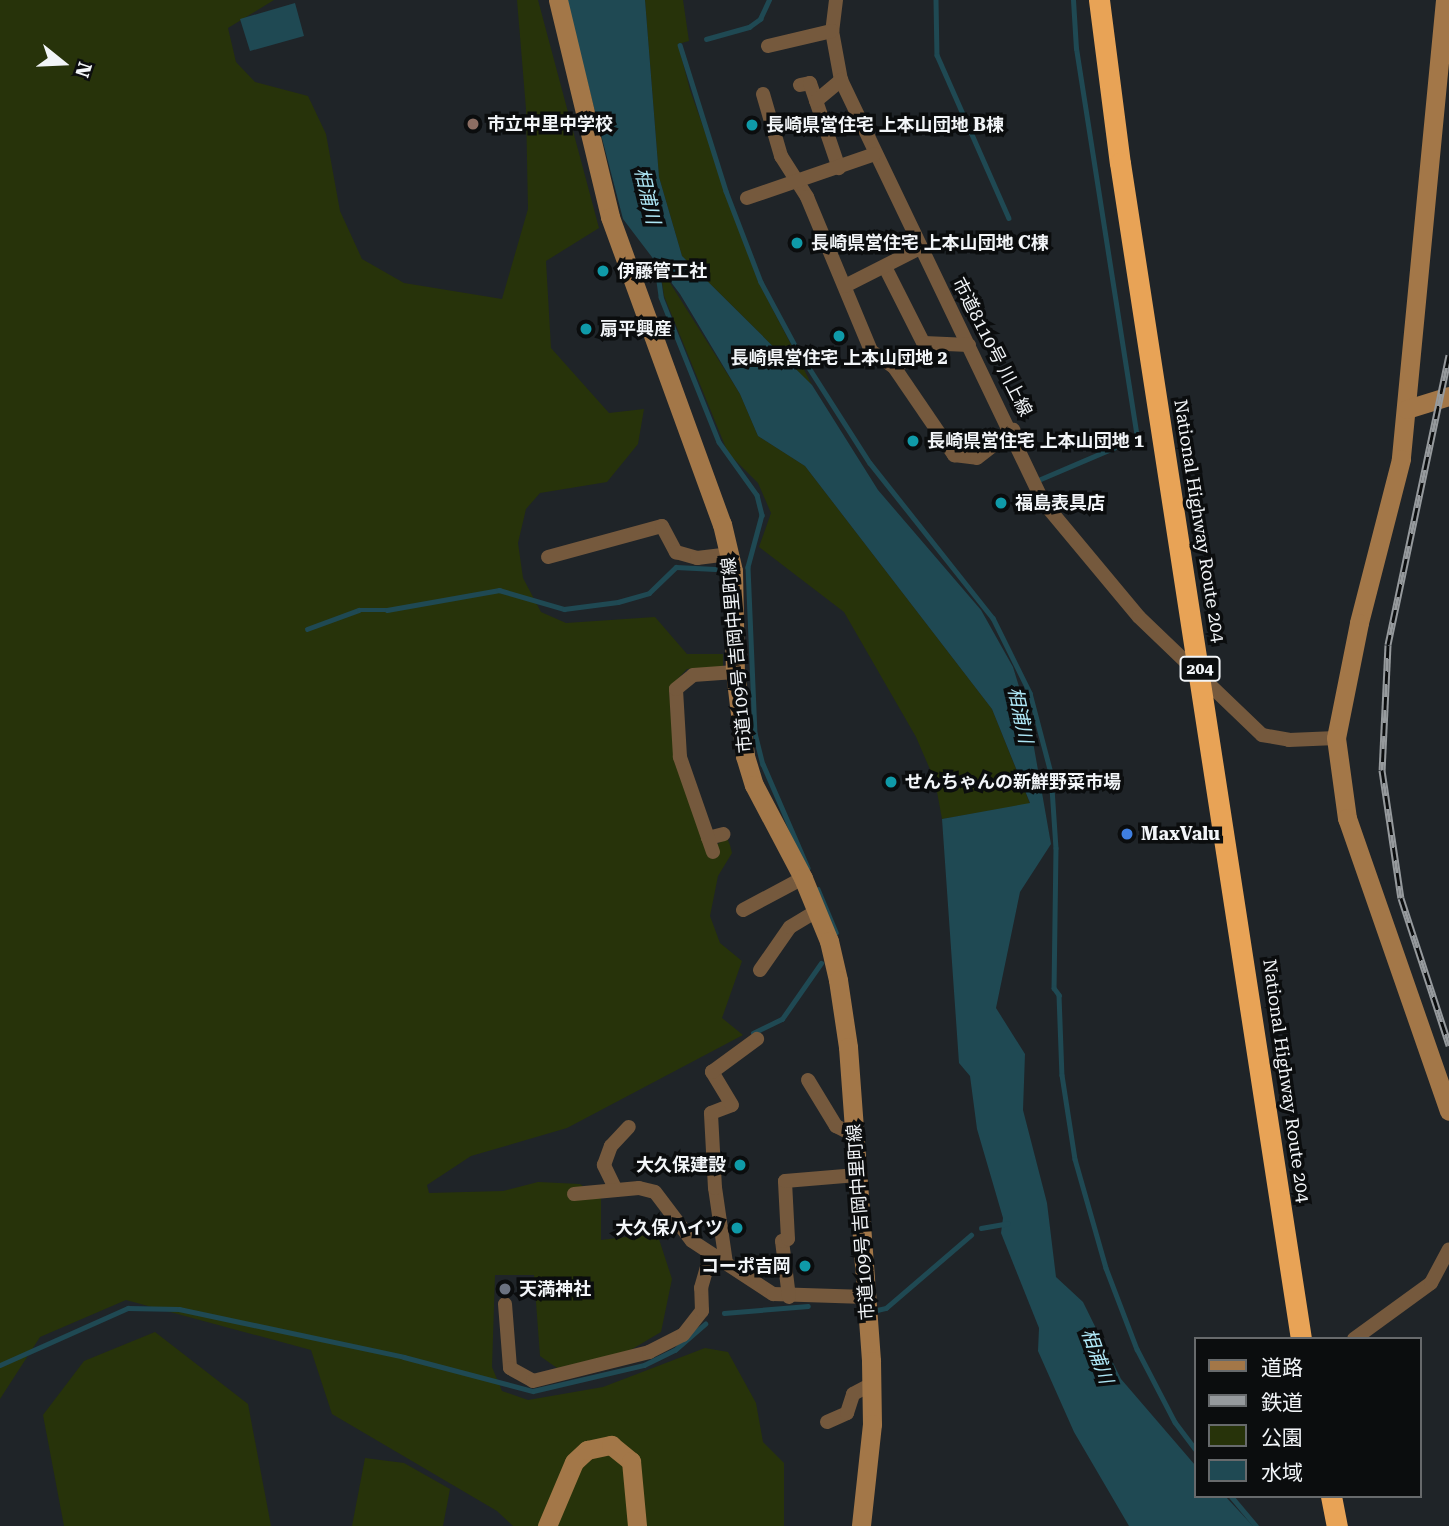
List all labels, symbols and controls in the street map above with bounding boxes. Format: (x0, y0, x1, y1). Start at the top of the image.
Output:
north arrow (28, 28, 98, 98)
text: N (70, 59, 97, 80)
place label: 市立中里中学校 (487, 113, 613, 135)
place label: 長崎県営住宅 上本山団地 B棟 (766, 114, 1004, 136)
marker: 市立中里中学校 (465, 116, 481, 132)
marker: 長崎県営住宅 上本山団地 B棟 (744, 117, 760, 133)
water label: 相浦川 (629, 166, 665, 226)
place label: 長崎県営住宅 上本山団地 C棟 (811, 232, 1049, 254)
marker: 長崎県営住宅 上本山団地 C棟 (789, 235, 805, 251)
place label: 伊藤管工社 (617, 260, 707, 282)
marker: 伊藤管工社 (595, 263, 611, 279)
street label: 市道8110号 川上線 (948, 274, 1036, 420)
place label: 扇平興産 (600, 318, 672, 340)
marker: 扇平興産 (578, 321, 594, 337)
marker: 長崎県営住宅 上本山団地 2 (831, 328, 847, 344)
place label: 長崎県営住宅 上本山団地 2 (730, 347, 948, 369)
street label: National Highway Route 204 (1169, 398, 1229, 644)
place label: 長崎県営住宅 上本山団地 1 (927, 430, 1144, 452)
marker: 長崎県営住宅 上本山団地 1 (905, 433, 921, 449)
place label: 福島表具店 (1015, 492, 1105, 514)
marker: 福島表具店 (993, 495, 1009, 511)
street label: 市道109号 吉岡中里町線 (718, 556, 756, 754)
road number: 204 (1179, 656, 1221, 682)
water label: 相浦川 (1003, 685, 1037, 745)
place label: せんちゃんの新鮮野菜市場 (905, 771, 1121, 793)
marker: せんちゃんの新鮮野菜市場 (883, 774, 899, 790)
place label: MaxValu (1141, 823, 1220, 845)
marker: MaxValu (1119, 826, 1135, 842)
street label: National Highway Route 204 (1258, 958, 1314, 1204)
street label: 市道109号 吉岡中里町線 (843, 1123, 879, 1321)
place label: 大久保建設 (636, 1154, 726, 1176)
marker: 大久保建設 (732, 1157, 748, 1173)
place label: 大久保ハイツ (615, 1217, 723, 1239)
marker: 大久保ハイツ (729, 1220, 745, 1236)
place label: コーポ吉岡 (701, 1255, 791, 1277)
marker: コーポ吉岡 (797, 1258, 813, 1274)
place label: 天満神社 (519, 1278, 591, 1300)
marker: 天満神社 (497, 1281, 513, 1297)
water label: 相浦川 (1077, 1325, 1117, 1387)
legend (1194, 1337, 1421, 1498)
text: 道路 (1261, 1356, 1303, 1380)
text: 鉄道 (1261, 1391, 1303, 1415)
text: 公園 (1261, 1426, 1303, 1450)
text: 水域 (1261, 1461, 1303, 1485)

